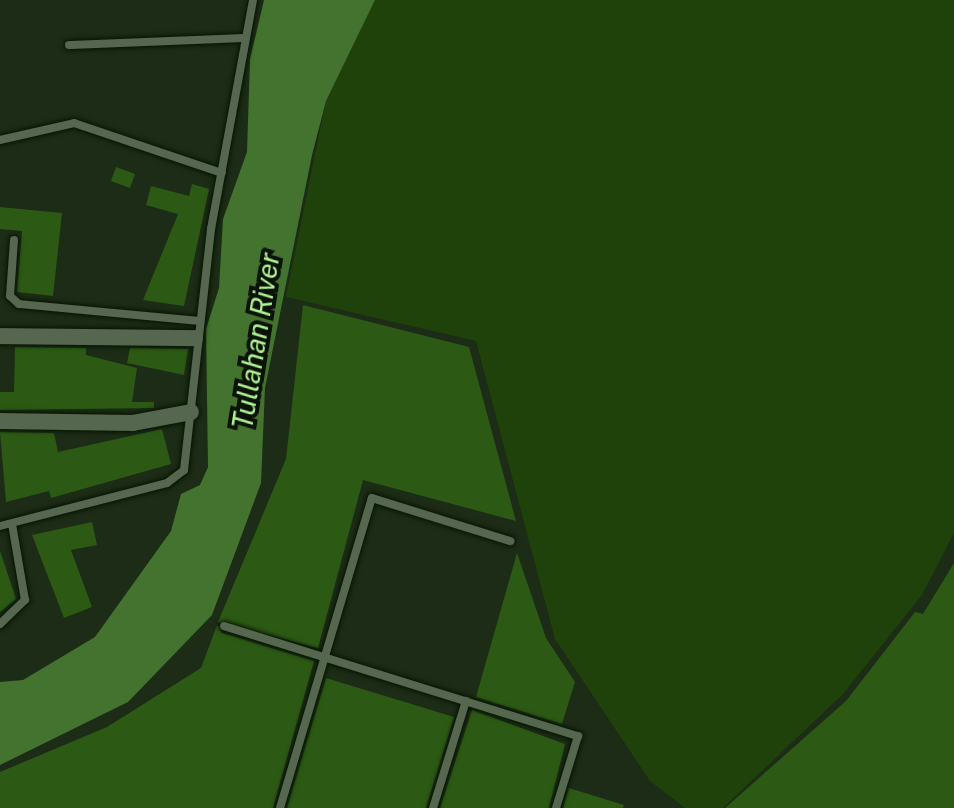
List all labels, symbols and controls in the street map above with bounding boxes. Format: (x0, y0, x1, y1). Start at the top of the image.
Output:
water label: Tullahan River (225, 250, 287, 432)

